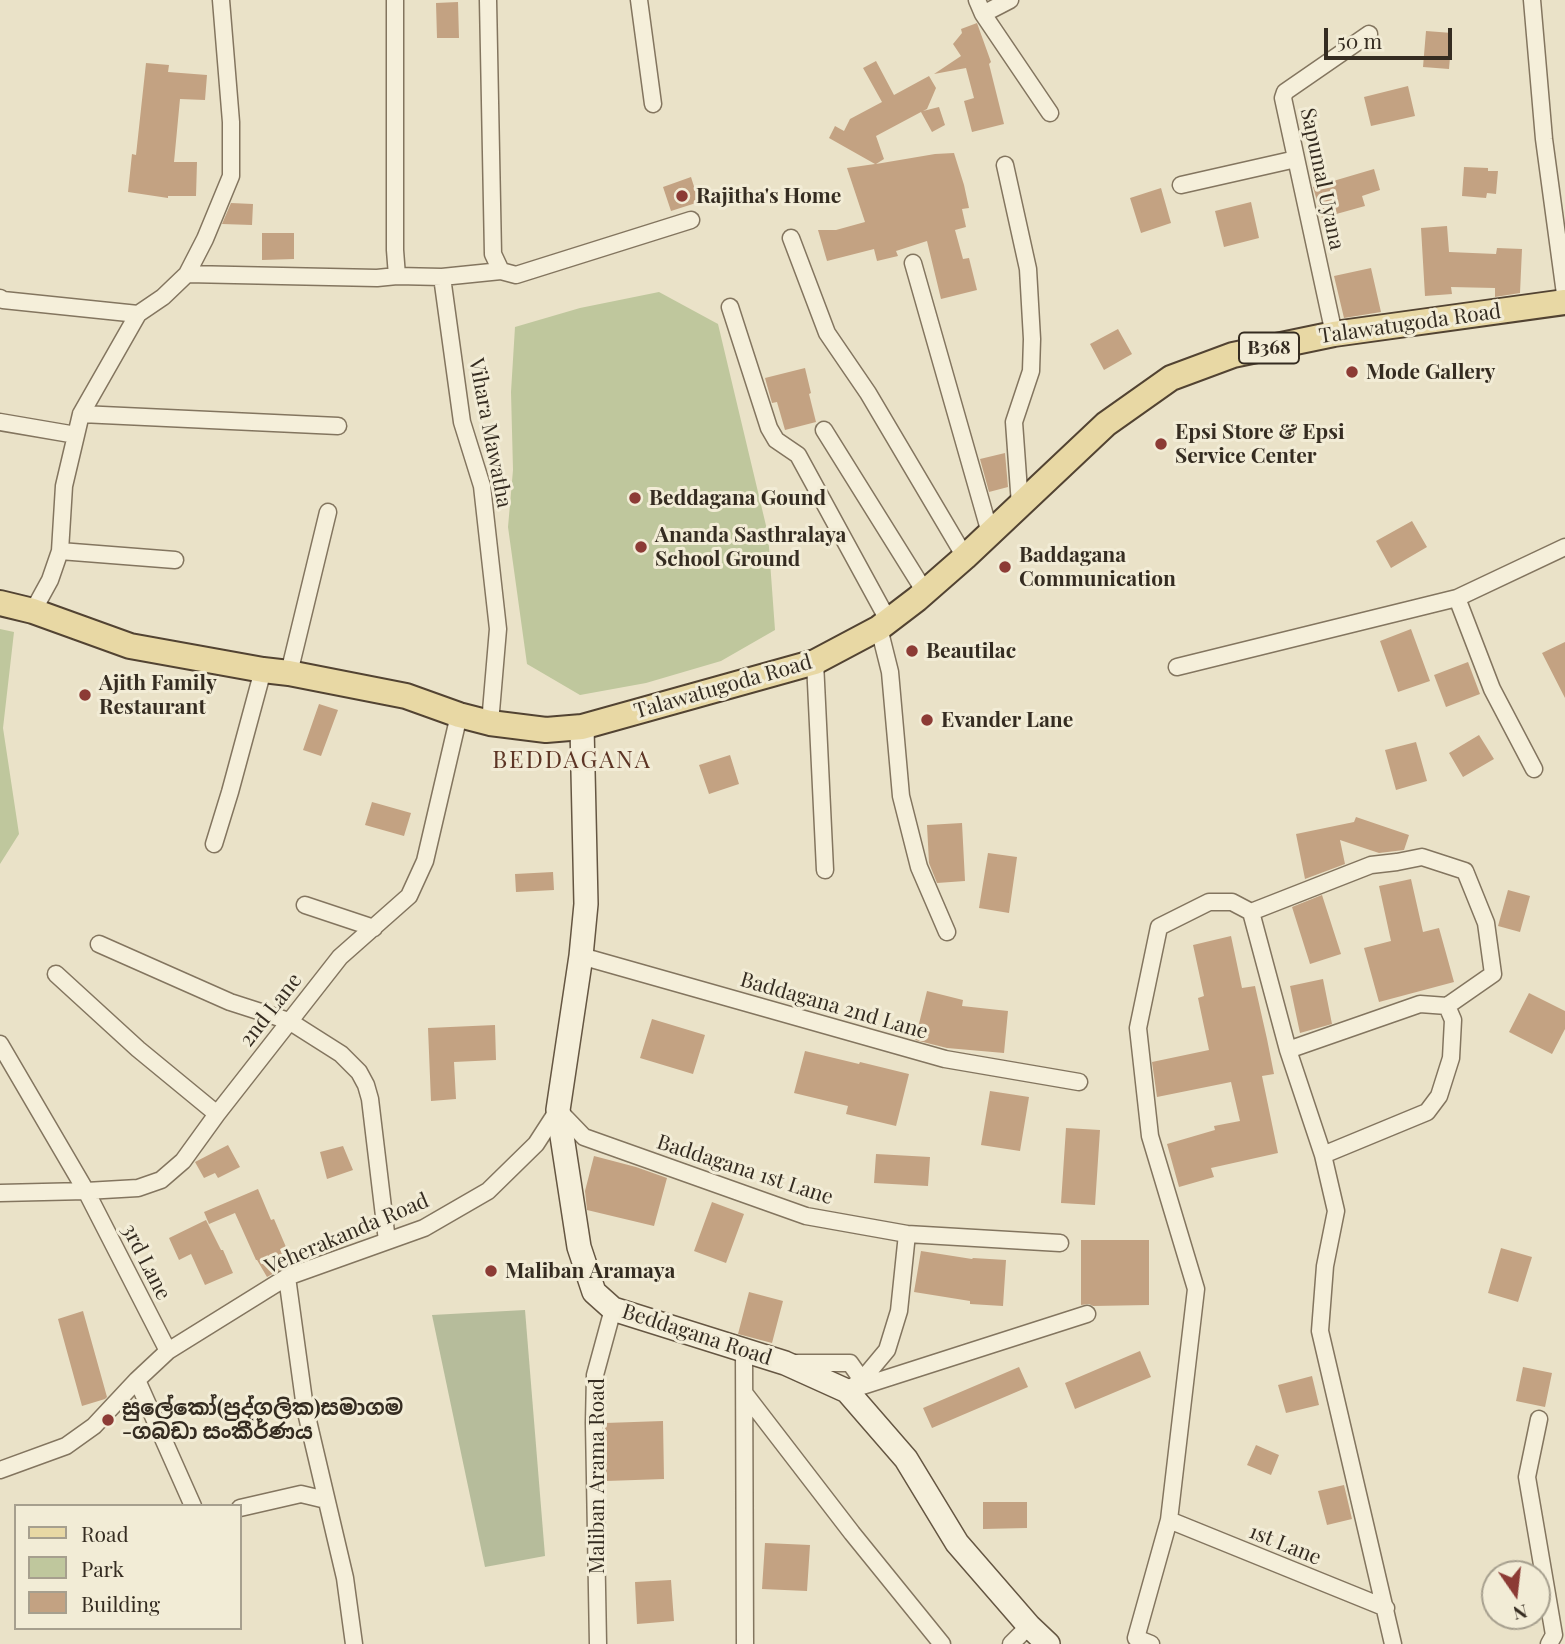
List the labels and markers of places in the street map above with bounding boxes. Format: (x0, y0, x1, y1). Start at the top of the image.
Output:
place label: Rajitha's Home (696, 183, 841, 209)
marker: Rajitha's Home (674, 188, 690, 204)
place label: Mode Gallery (1366, 359, 1495, 385)
marker: Mode Gallery (1344, 364, 1360, 380)
place label: Epsi Store & Epsi Service Center (1175, 419, 1345, 469)
marker: Epsi Store & Epsi Service Center (1153, 436, 1169, 452)
place label: Beddagana Gound (649, 485, 826, 511)
marker: Beddagana Gound (627, 490, 643, 506)
place label: Ananda Sasthralaya School Ground (655, 522, 846, 572)
marker: Ananda Sasthralaya School Ground (633, 539, 649, 555)
place label: Baddagana Communication (1019, 542, 1176, 592)
marker: Baddagana Communication (997, 559, 1013, 575)
place label: Beautilac (926, 638, 1016, 664)
marker: Beautilac (904, 643, 920, 659)
place label: Ajith Family Restaurant (99, 670, 217, 720)
marker: Ajith Family Restaurant (77, 687, 93, 703)
place label: Evander Lane (941, 707, 1073, 733)
marker: Evander Lane (919, 712, 935, 728)
place label: Maliban Aramaya (505, 1258, 675, 1284)
marker: Maliban Aramaya (483, 1263, 499, 1279)
place label: සුලේකෝ(පුද්ගලික)සමාගම -ගබඩා සංකීර්ණය (122, 1395, 403, 1445)
marker: සුලේකෝ(පුද්ගලික)සමාගම -ගබඩා සංකීර්ණය (100, 1412, 116, 1428)

